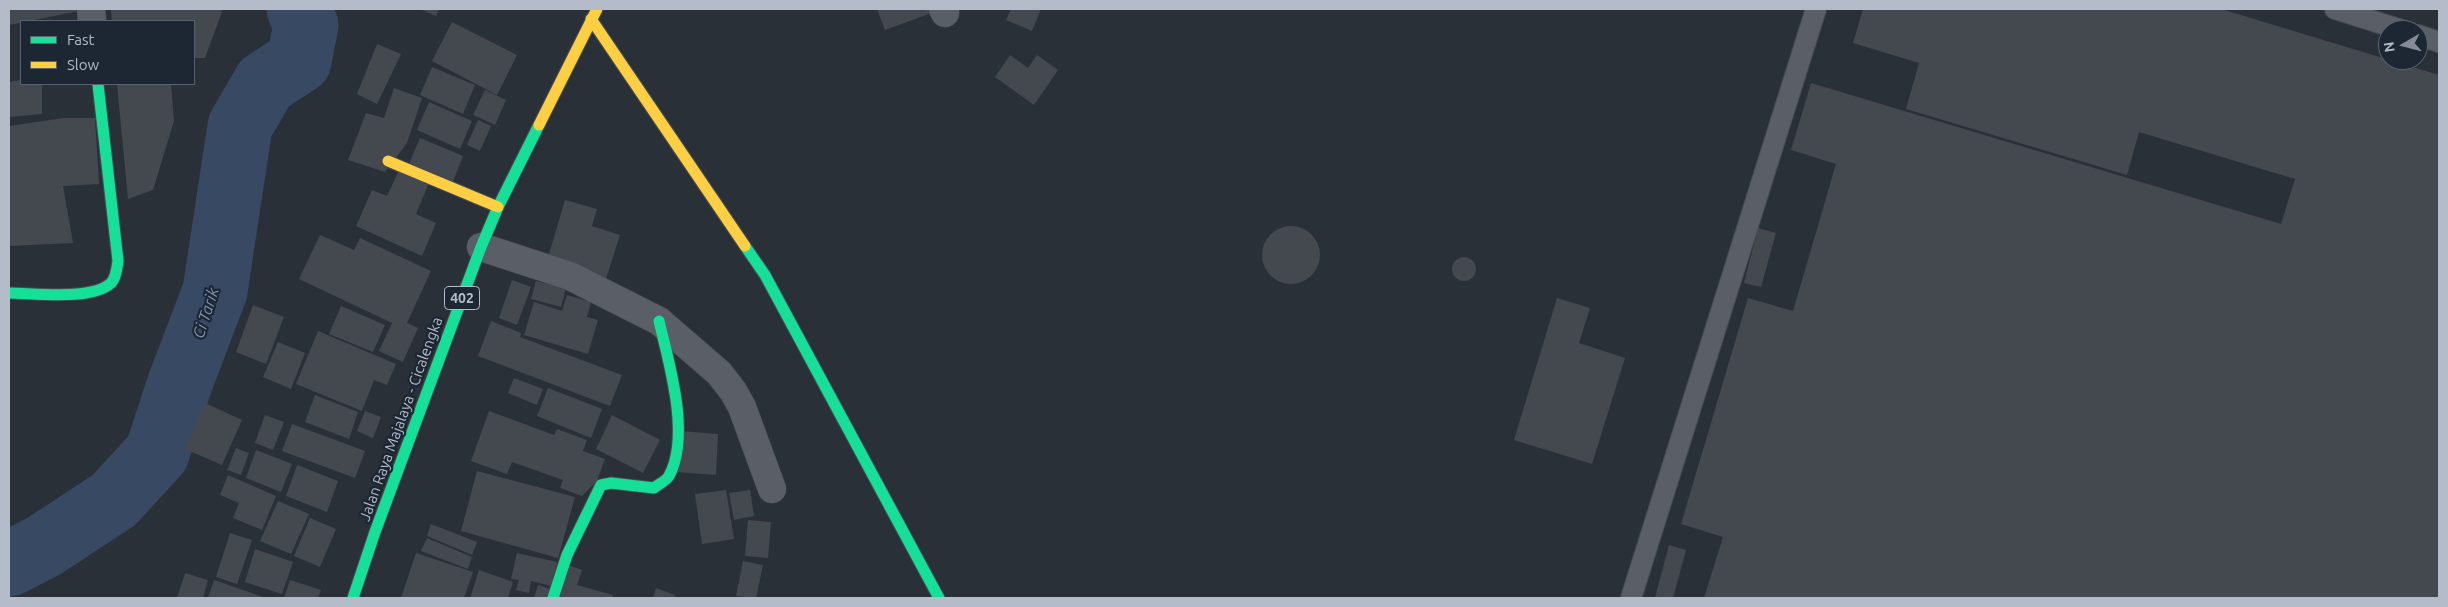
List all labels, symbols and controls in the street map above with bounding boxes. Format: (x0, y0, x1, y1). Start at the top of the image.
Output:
legend (20, 20, 195, 85)
north arrow (2378, 20, 2428, 70)
text: Fast (67, 31, 94, 48)
text: N (2380, 41, 2398, 53)
text: Slow (67, 56, 99, 73)
water label: Ci Tarik (189, 285, 223, 341)
road number: 402 (444, 286, 480, 310)
street label: Jalan Raya Majalaya - Cicalengka (356, 314, 446, 524)

